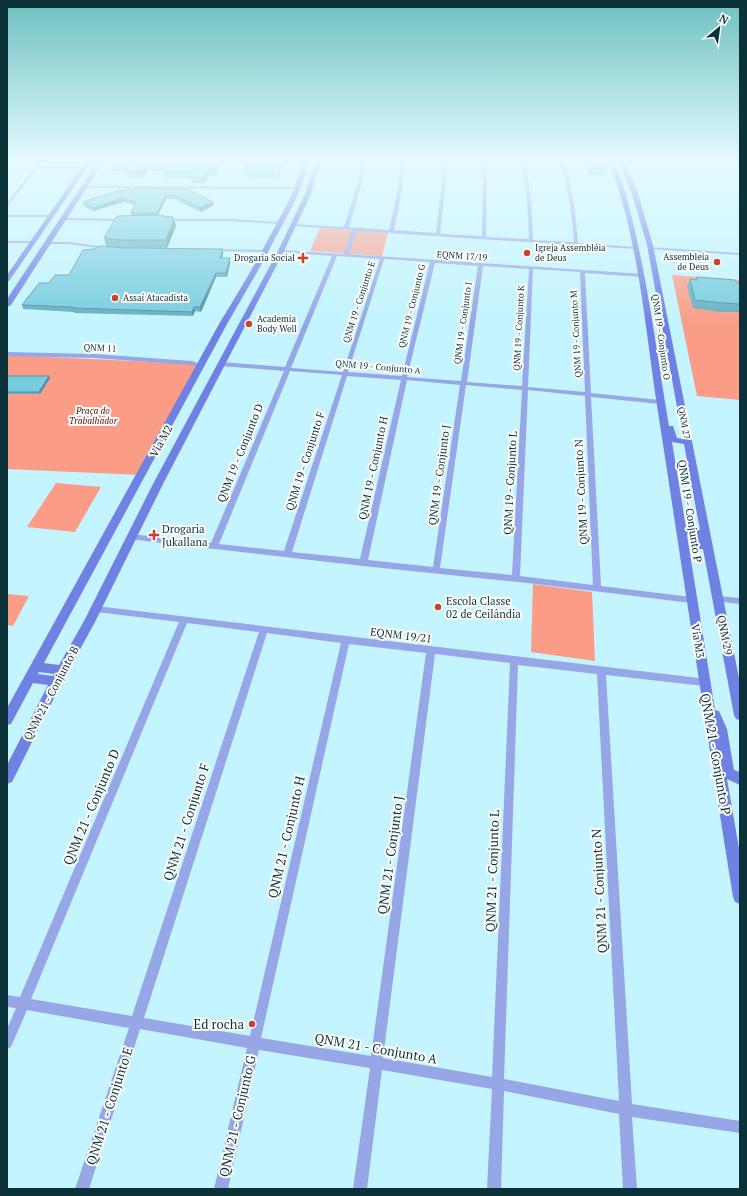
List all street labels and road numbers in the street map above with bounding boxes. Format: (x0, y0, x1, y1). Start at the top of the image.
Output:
street label: EQNM 17/19 (436, 248, 488, 264)
street label: QNM 19 - Conjunto E (340, 260, 378, 344)
street label: QNM 19 - Conjunto G (396, 262, 428, 349)
street label: QNM 19 - Conjunto I (451, 281, 475, 365)
street label: QNM 19 - Conjunto K (511, 285, 527, 371)
street label: QNM 19 - Conjunto M (568, 290, 584, 378)
street label: QNM 19 - Conjunto O (649, 293, 673, 381)
street label: QNM 11 (83, 341, 117, 355)
street label: QNM 19 - Conjunto A (335, 357, 422, 377)
street label: QNM 19 - Conjunto D (214, 401, 266, 504)
street label: QNM 27 (675, 406, 693, 440)
street label: QNM 19 - Conjunto F (282, 410, 328, 512)
street label: QNM 19 - Conjunto H (355, 415, 391, 521)
street label: Via M2 (147, 422, 176, 459)
street label: QNM 19 - Conjunto J (425, 424, 453, 526)
street label: QNM 19 - Conjunto L (500, 431, 520, 535)
street label: QNM 19 - Conjunto N (571, 439, 591, 545)
street label: QNM 19 - Conjunto P (675, 458, 705, 564)
street label: QNM 29 (714, 614, 736, 656)
street label: Via M3 (688, 623, 708, 659)
street label: EQNM 19/21 (369, 624, 433, 646)
street label: QNM 21 - Conjunto B (20, 643, 82, 742)
street label: QNM 21 - Conjunto P (696, 692, 736, 816)
street label: QNM 21 - Conjunto D (58, 746, 124, 868)
street label: QNM 21 - Conjunto F (159, 761, 213, 883)
street label: QNM 21 - Conjunto H (263, 774, 309, 900)
street label: QNM 21 - Conjunto J (373, 794, 407, 916)
street label: QNM 21 - Conjunto L (481, 810, 503, 932)
street label: QNM 21 - Conjunto N (587, 828, 611, 954)
street label: QNM 21 - Conjunto A (313, 1028, 439, 1068)
street label: QNM 21 - Conjunto E (81, 1045, 137, 1167)
street label: QNM 21 - Conjunto G (214, 1053, 260, 1179)

